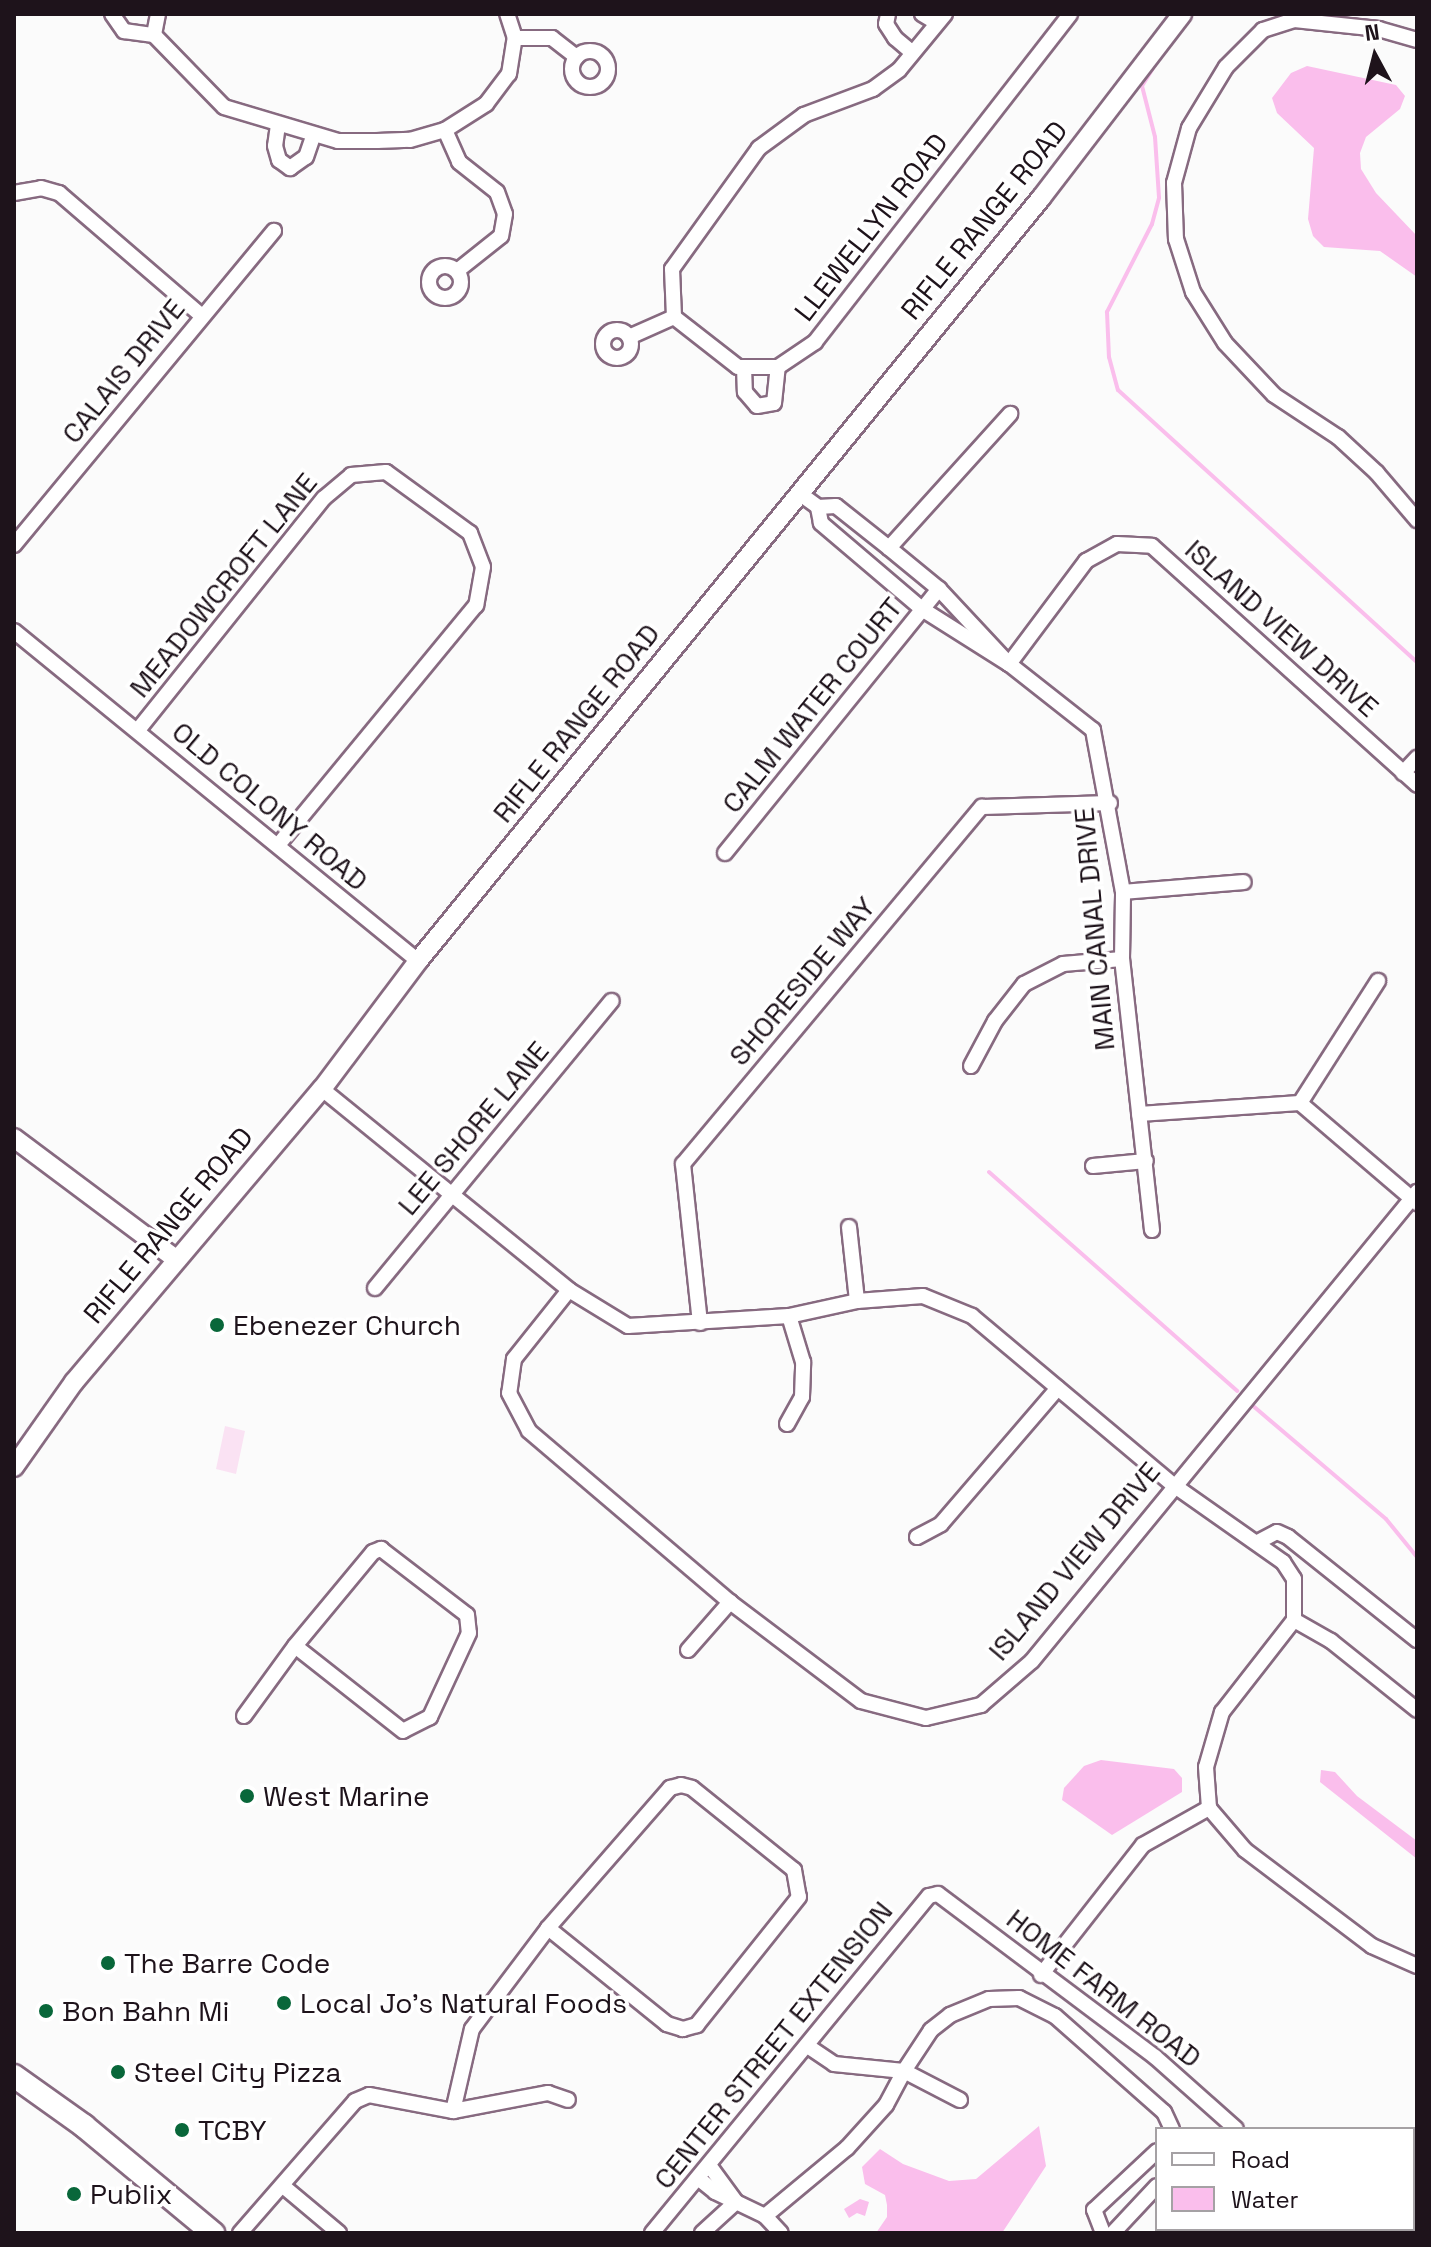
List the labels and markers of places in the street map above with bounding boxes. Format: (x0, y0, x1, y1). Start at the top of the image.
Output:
place label: Ebenezer Church (233, 1308, 461, 1342)
marker: Ebenezer Church (208, 1316, 226, 1334)
place label: West Marine (263, 1779, 430, 1813)
marker: West Marine (238, 1787, 256, 1805)
place label: The Barre Code (124, 1946, 330, 1980)
marker: The Barre Code (99, 1954, 117, 1972)
place label: Local Jo’s Natural Foods (300, 1986, 627, 2020)
place label: Bon Bahn Mi (62, 1994, 229, 2028)
marker: Local Jo’s Natural Foods (275, 1994, 293, 2012)
marker: Bon Bahn Mi (37, 2002, 55, 2020)
place label: Steel City Pizza (134, 2055, 342, 2089)
marker: Steel City Pizza (109, 2063, 127, 2081)
place label: TCBY (198, 2113, 267, 2147)
marker: TCBY (173, 2121, 191, 2139)
place label: Publix (90, 2177, 172, 2211)
marker: Publix (65, 2185, 83, 2203)

